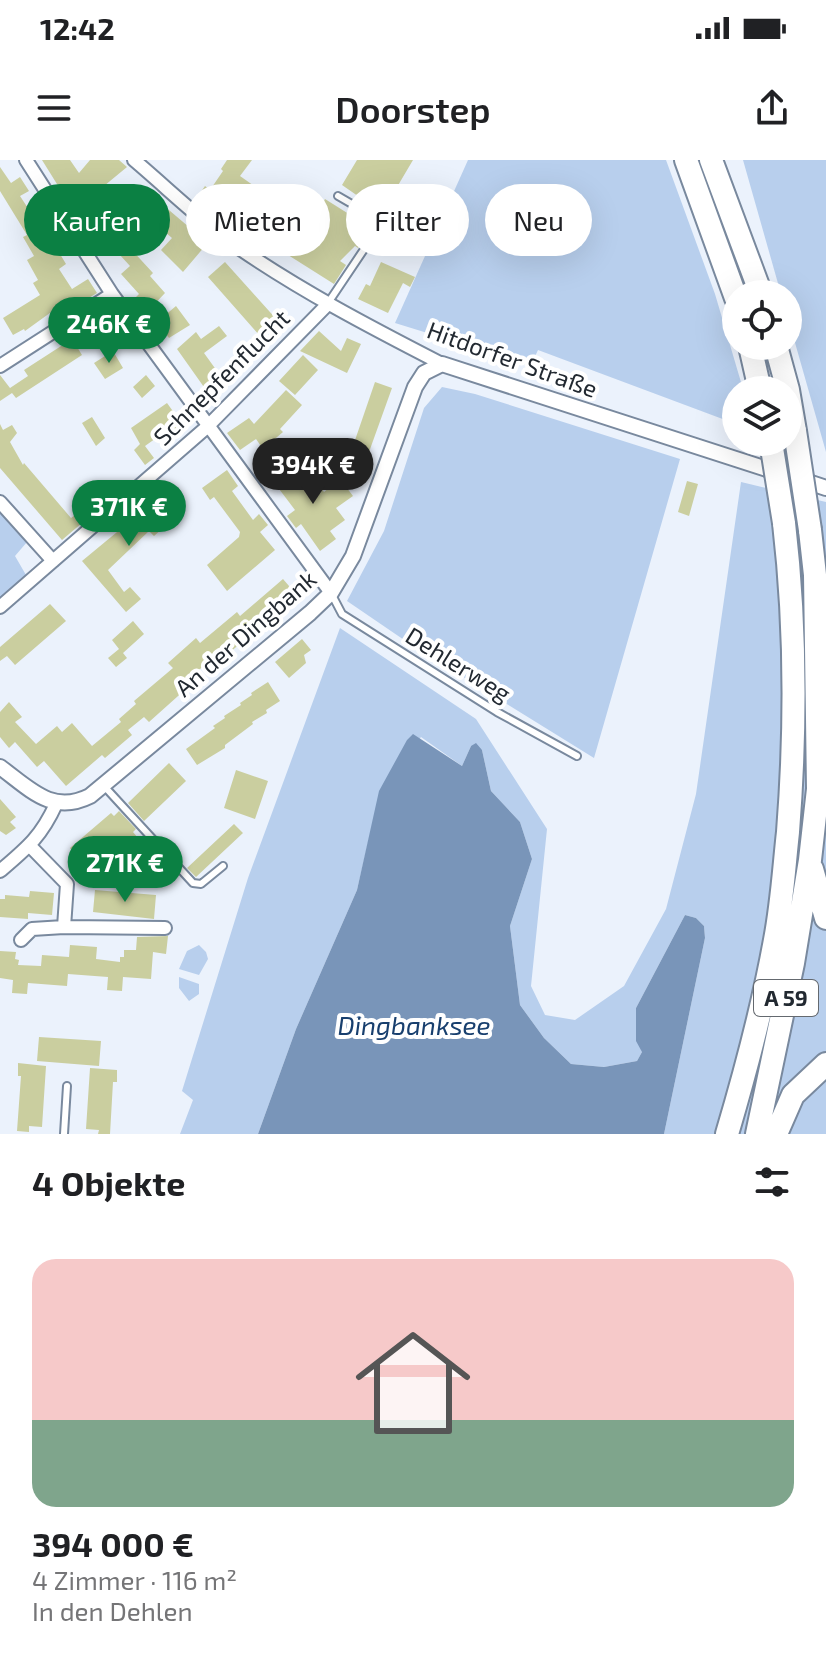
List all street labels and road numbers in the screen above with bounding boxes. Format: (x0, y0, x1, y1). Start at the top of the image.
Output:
street label: Schnepfenflucht (147, 303, 295, 451)
street label: Hitdorfer Straße (424, 314, 601, 403)
street label: An der Dingbank (168, 564, 322, 702)
street label: Dehlerweg (401, 620, 517, 707)
road number: A 59 (754, 980, 818, 1016)

